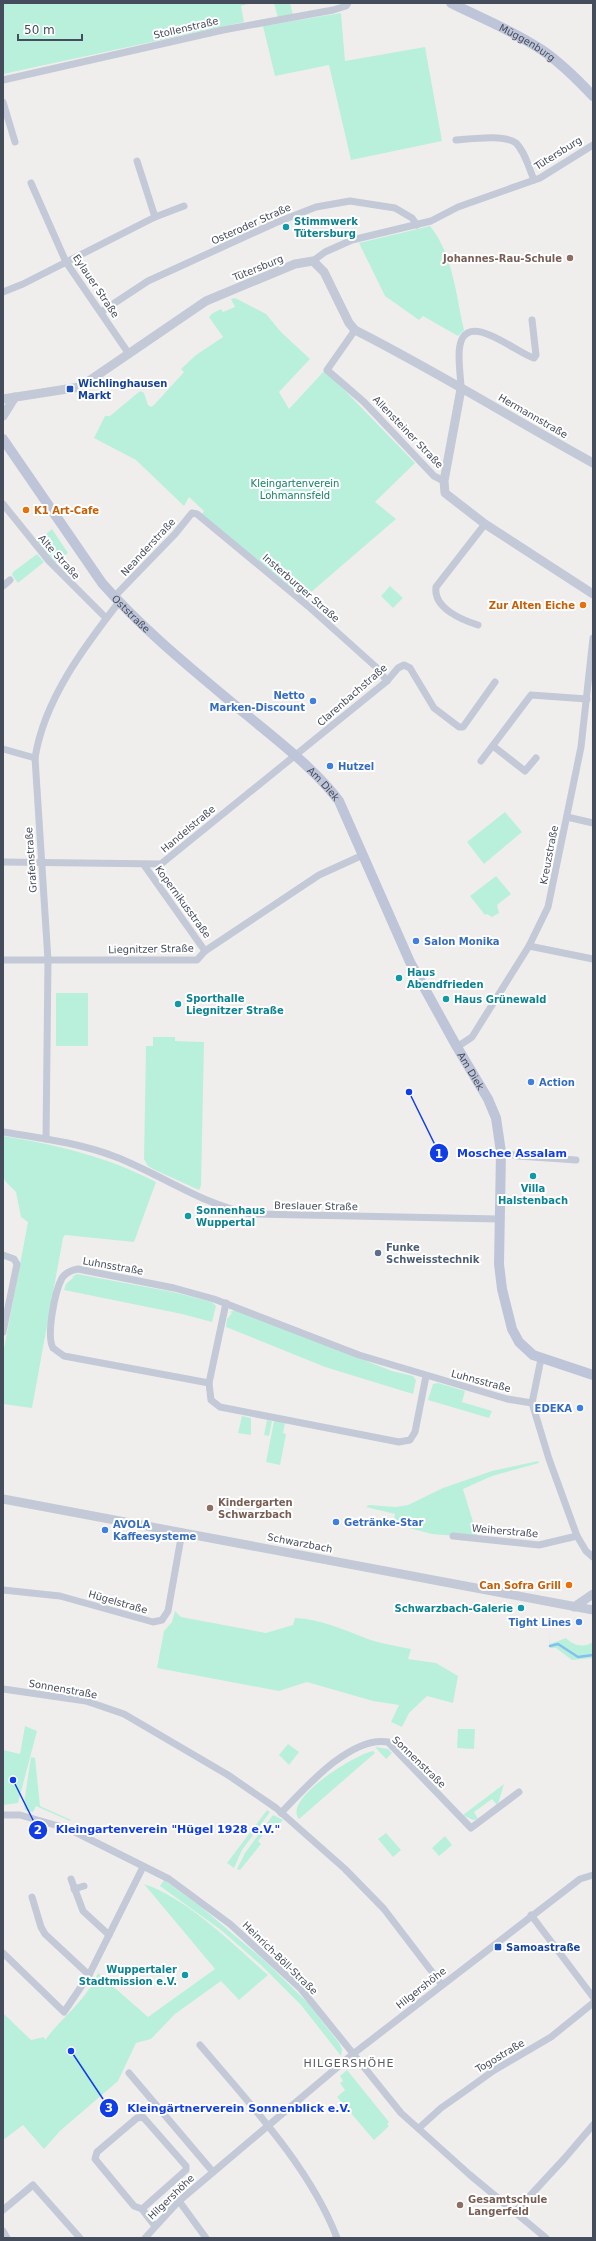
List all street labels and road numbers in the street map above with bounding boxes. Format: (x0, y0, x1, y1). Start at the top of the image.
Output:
street label: Stollenstraße (152, 15, 220, 41)
street label: Müggenburg (498, 21, 558, 63)
street label: Tütersburg (532, 134, 584, 172)
street label: Osteroder Straße (210, 202, 292, 246)
street label: Eylauer Straße (71, 252, 121, 320)
street label: Tütersburg (230, 253, 285, 283)
street label: Hermannstraße (496, 392, 570, 440)
street label: Allensteiner Straße (371, 394, 445, 470)
street label: Neanderstraße (119, 516, 177, 578)
street label: Alte Straße (36, 533, 82, 581)
street label: Insterburger Straße (260, 552, 342, 624)
street label: Oststraße (110, 592, 152, 635)
street label: Clarenbachstraße (315, 662, 389, 728)
street label: Am Diek (305, 764, 342, 803)
street label: Handelstraße (159, 803, 217, 855)
street label: Kreuzstraße (538, 824, 560, 886)
street label: Grafenstraße (23, 827, 39, 893)
street label: Kopernikusstraße (153, 864, 213, 940)
street label: Liegnitzer Straße (108, 943, 194, 955)
street label: Am Diek (456, 1050, 487, 1092)
street label: Breslauer Straße (274, 1200, 358, 1212)
street label: Luhnsstraße (82, 1255, 144, 1277)
street label: Luhnsstraße (450, 1368, 512, 1394)
street label: Weiherstraße (471, 1523, 539, 1539)
street label: Schwarzbach (266, 1531, 334, 1555)
street label: Hügelstraße (87, 1588, 149, 1616)
street label: Sonnenstraße (28, 1678, 98, 1700)
street label: Sonnenstraße (390, 1734, 448, 1790)
street label: Heinrich-Böll-Straße (240, 1919, 320, 1997)
street label: Hilgershöhe (394, 1965, 448, 2011)
street label: Togostraße (473, 2037, 526, 2075)
street label: Hilgershöhe (146, 2172, 196, 2222)

